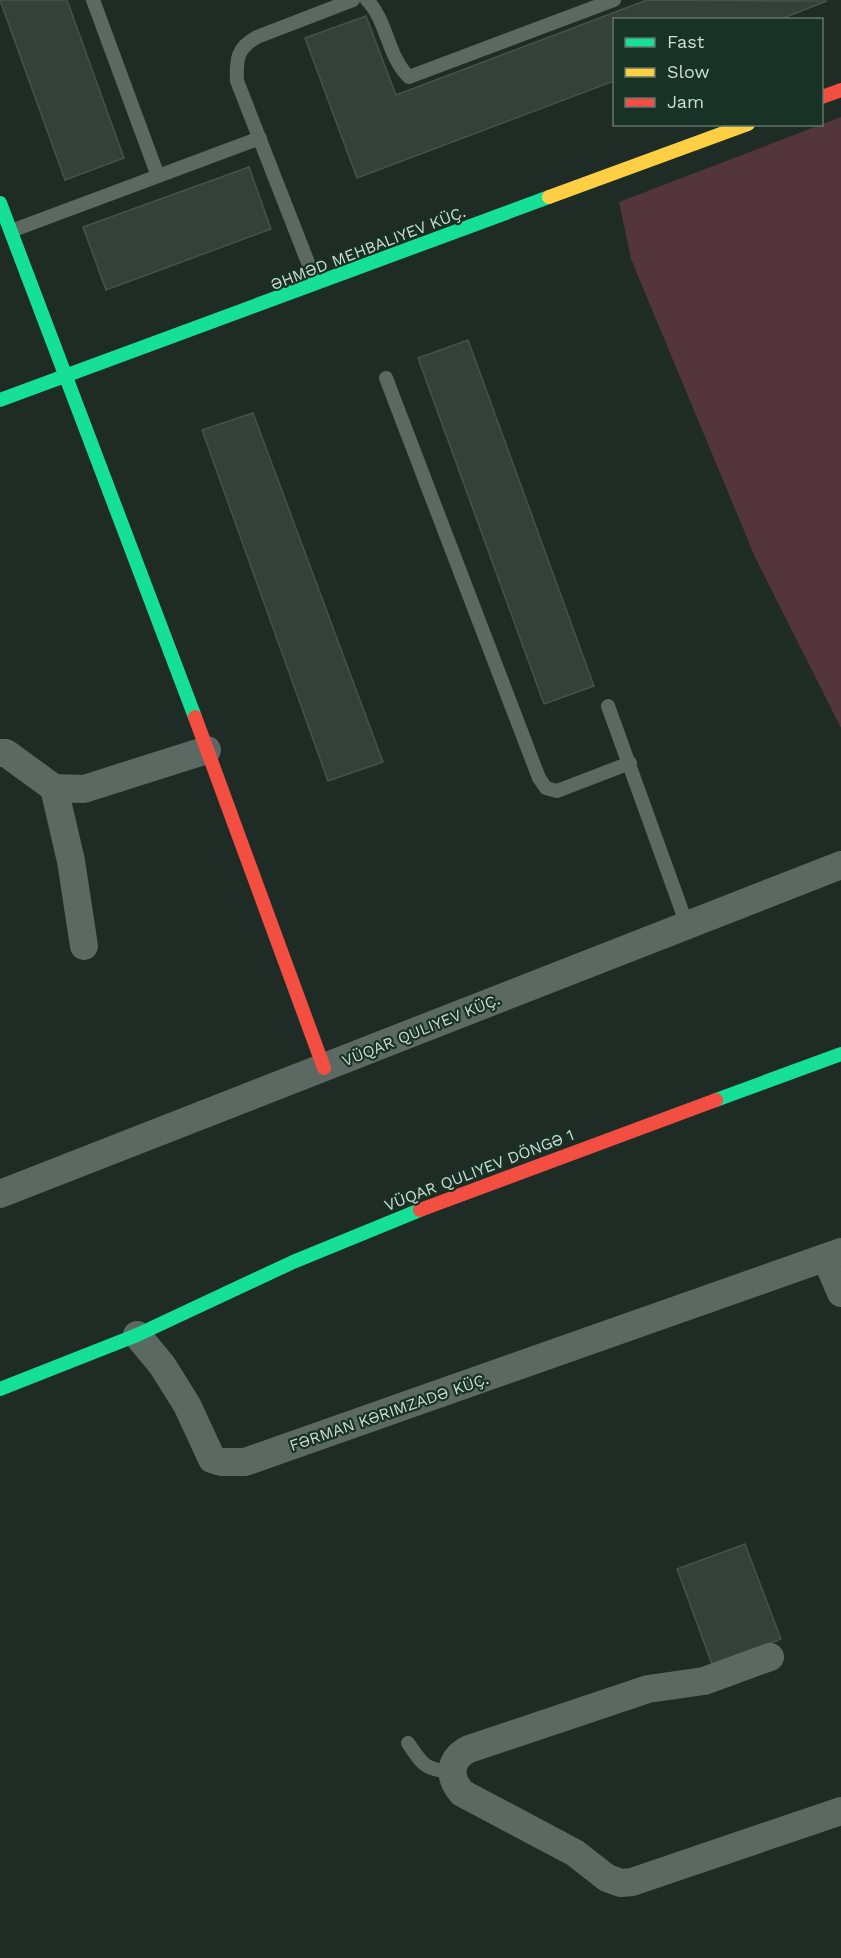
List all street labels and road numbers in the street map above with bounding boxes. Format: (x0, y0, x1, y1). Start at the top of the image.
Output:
street label: ƏHMƏD MEHBALIYEV KÜÇ. (268, 202, 468, 294)
street label: VÜQAR QULIYEV KÜÇ. (339, 990, 503, 1070)
street label: VÜQAR QULIYEV DÖNGƏ 1 (382, 1125, 576, 1215)
street label: FƏRMAN KƏRIMZADƏ KÜÇ. (287, 1369, 491, 1455)

